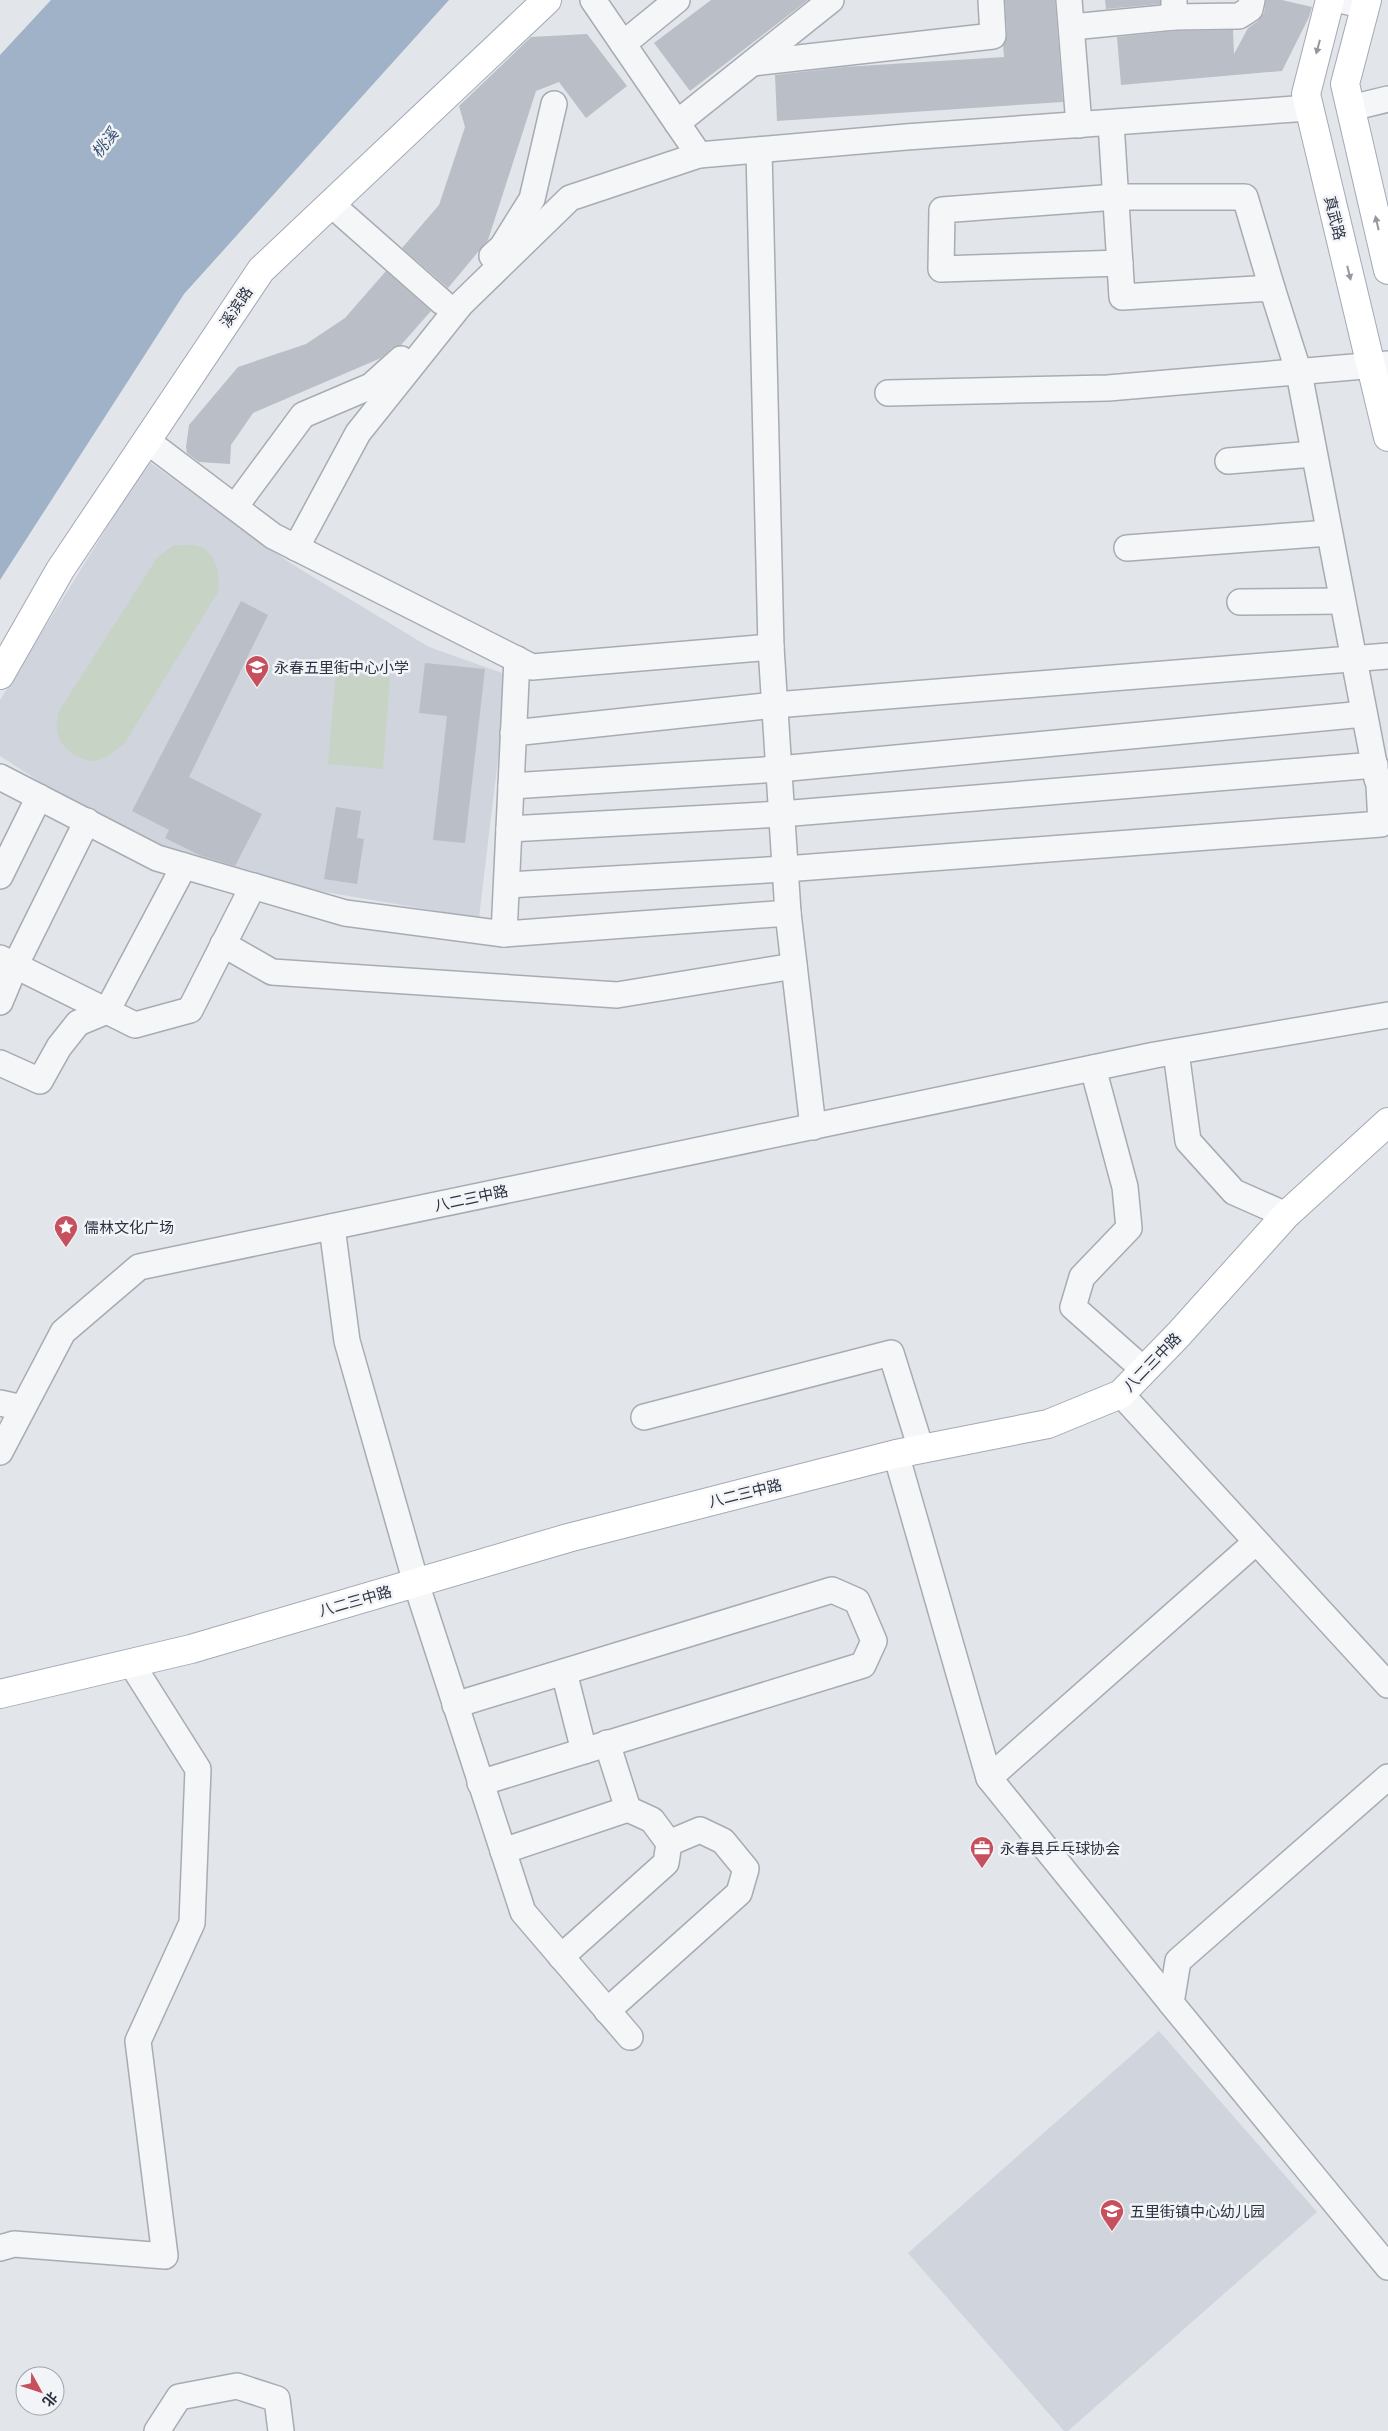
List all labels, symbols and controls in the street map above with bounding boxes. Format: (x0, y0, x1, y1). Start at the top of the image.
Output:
one-way arrow (1313, 40, 1321, 55)
water label: 桃溪 (88, 123, 124, 161)
street label: 真武路 (1320, 194, 1350, 242)
one-way arrow (1373, 215, 1381, 230)
one-way arrow (1345, 266, 1353, 281)
street label: 溪滨路 (216, 283, 256, 331)
school or university icon: 永春五里街中心小学 (244, 654, 270, 688)
place label: 永春五里街中心小学 (274, 658, 409, 677)
street label: 八二三中路 (432, 1181, 510, 1215)
place icon: 儒林文化广场 (53, 1214, 79, 1248)
place label: 儒林文化广场 (84, 1218, 174, 1237)
street label: 八二三中路 (1119, 1328, 1185, 1396)
street label: 八二三中路 (706, 1475, 784, 1511)
street label: 八二三中路 (316, 1582, 394, 1620)
office icon: 永春县乒乓球协会 (969, 1835, 995, 1869)
place label: 永春县乒乓球协会 (1000, 1839, 1120, 1858)
school or university icon: 五里街镇中心幼儿园 (1099, 2198, 1125, 2232)
place label: 五里街镇中心幼儿园 (1130, 2202, 1265, 2221)
north arrow (15, 2366, 65, 2416)
text: 北 (39, 2388, 61, 2411)

